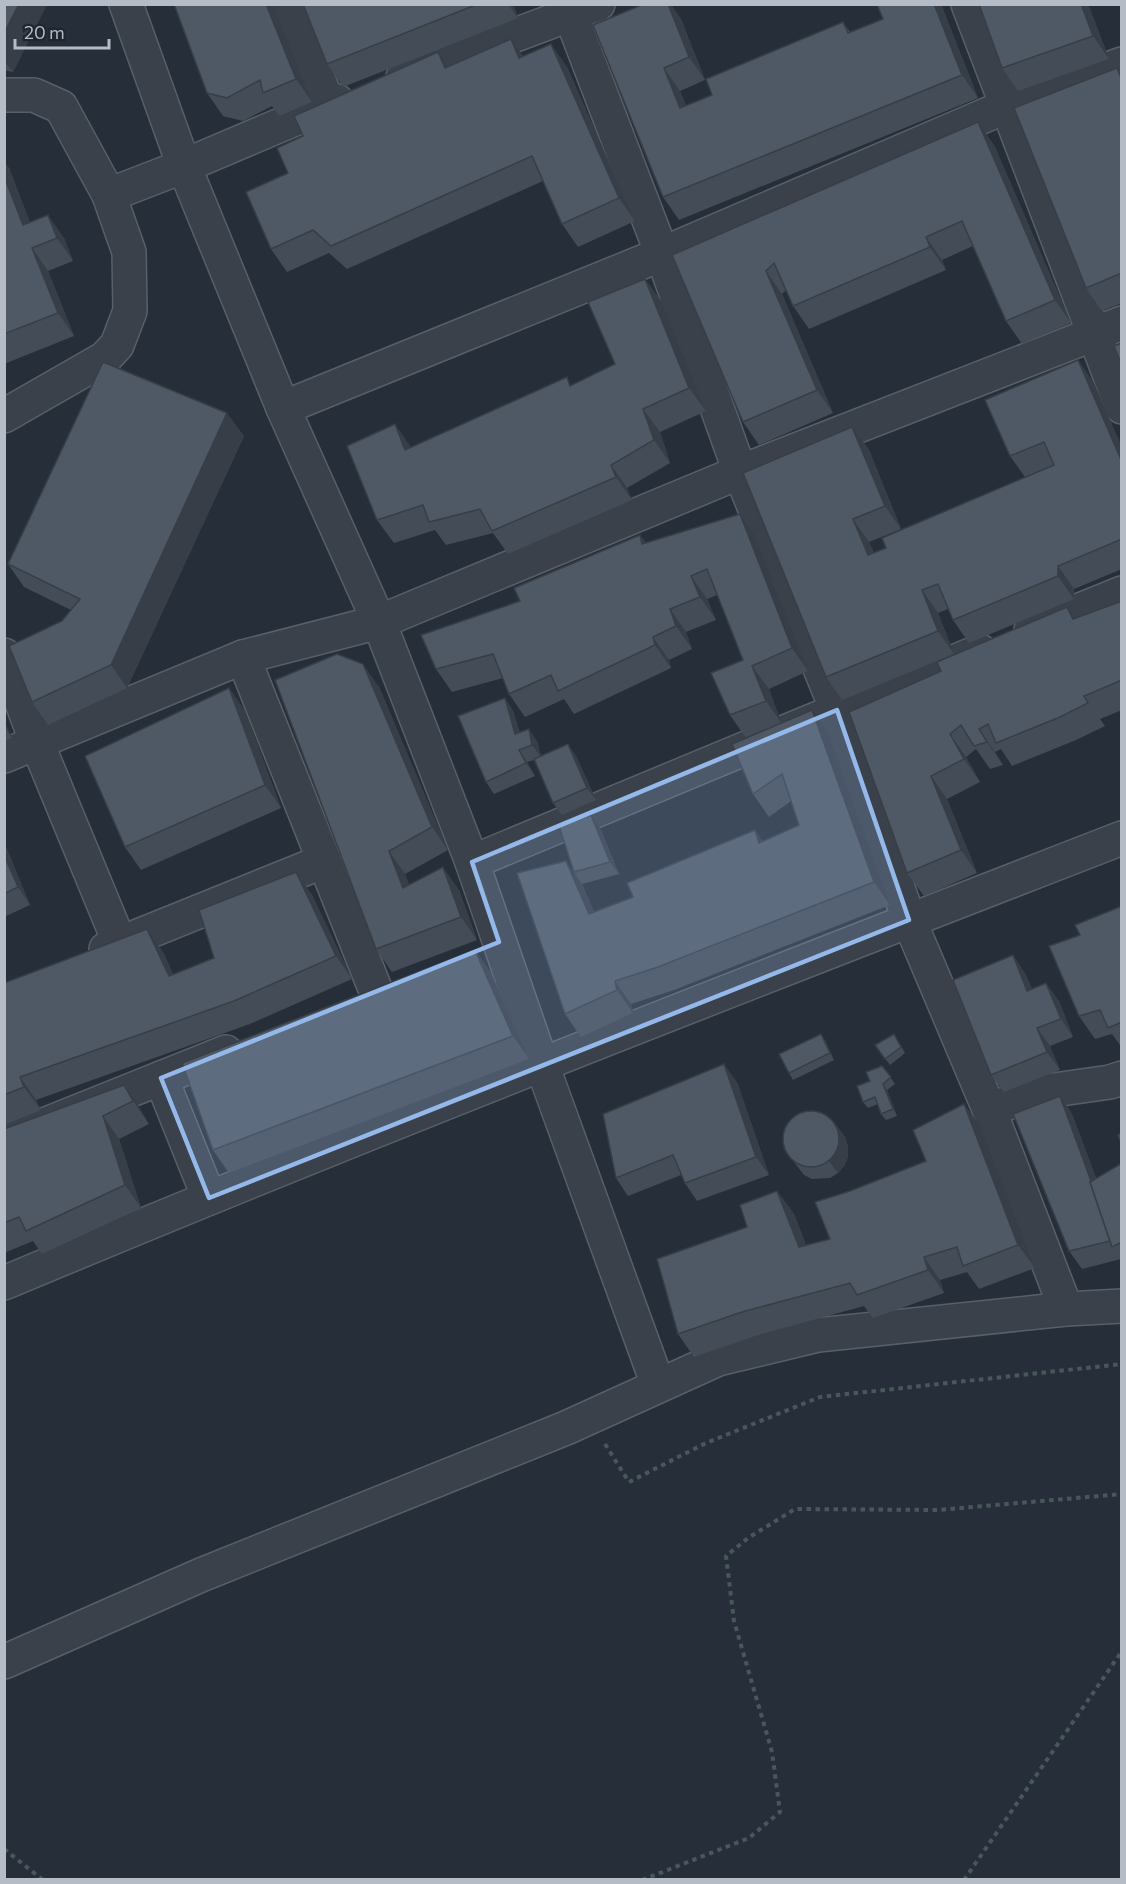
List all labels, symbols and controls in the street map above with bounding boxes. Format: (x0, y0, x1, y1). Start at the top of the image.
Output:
scale bar (15, 12, 110, 50)
text: 20 m (24, 21, 65, 43)

